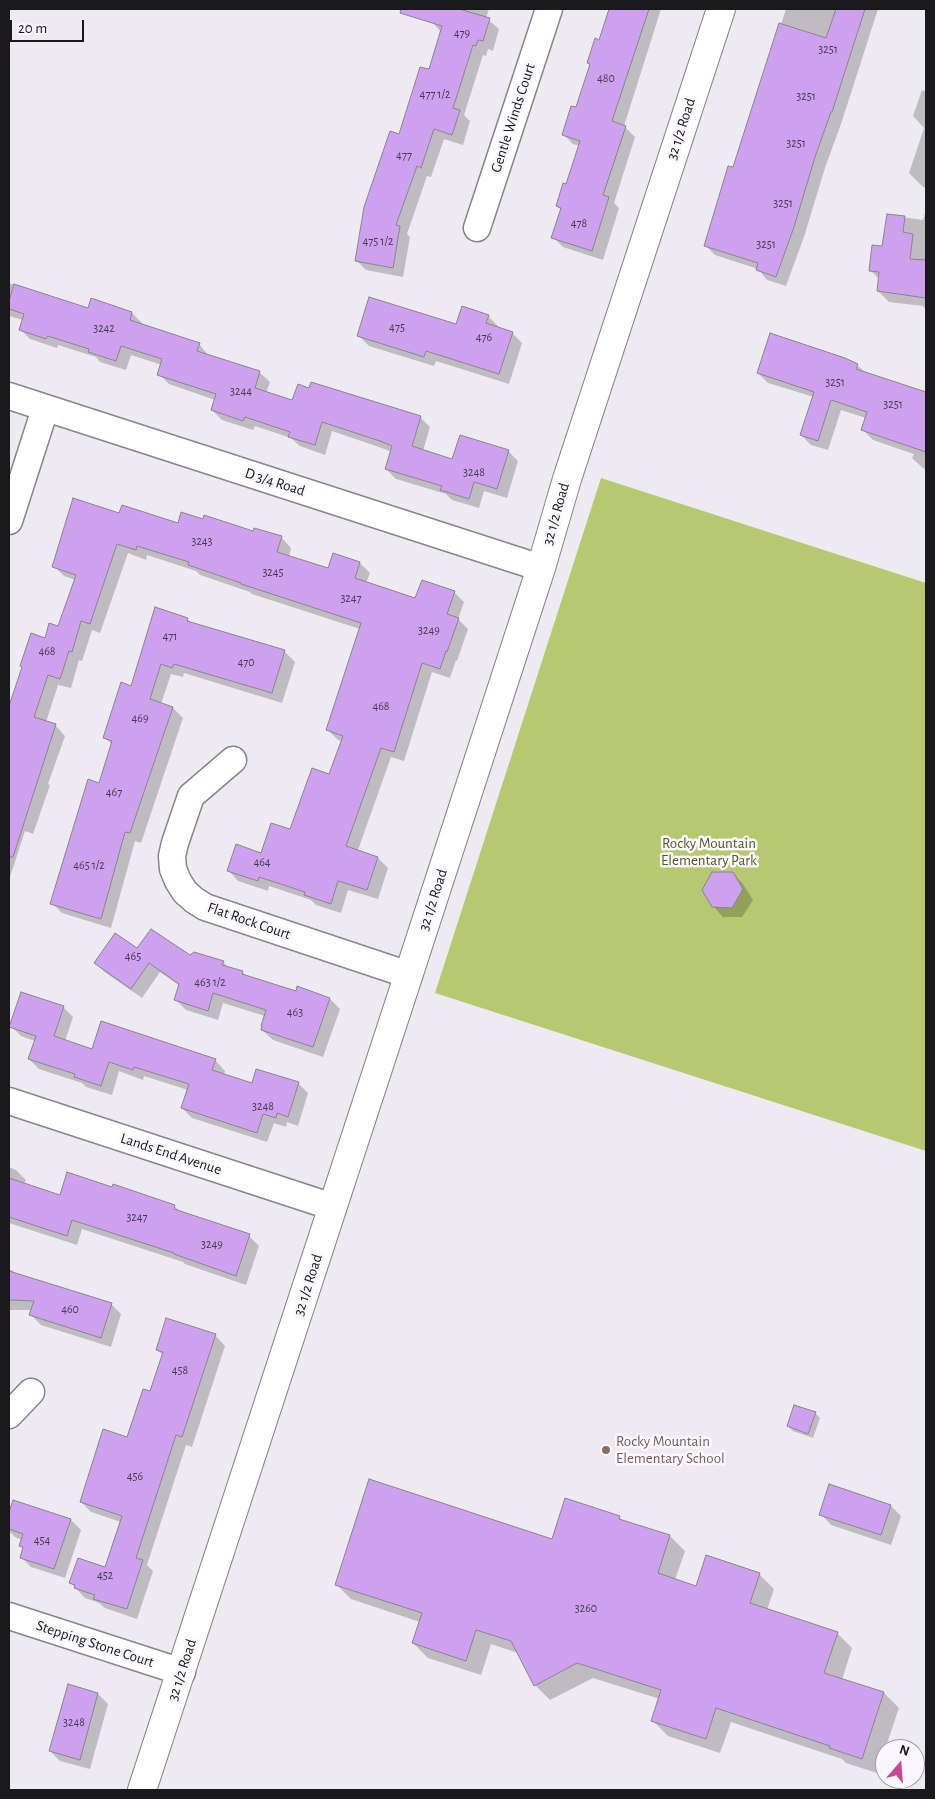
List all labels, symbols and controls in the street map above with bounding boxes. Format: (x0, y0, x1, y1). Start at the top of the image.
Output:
scale bar (12, 10, 86, 42)
text: 20 m (18, 21, 47, 36)
house number: 479 (454, 26, 470, 40)
house number: 3251 (818, 42, 838, 56)
street label: Gentle Winds Court (487, 61, 539, 175)
house number: 480 (597, 71, 615, 85)
house number: 477 1/2 (420, 87, 450, 101)
house number: 3251 (796, 89, 816, 103)
street label: 32 1/2 Road (663, 96, 699, 162)
house number: 3251 (786, 136, 806, 150)
house number: 477 (396, 148, 412, 162)
house number: 3251 (773, 196, 793, 210)
house number: 478 (571, 216, 587, 230)
house number: 475 1/2 (363, 234, 393, 248)
house number: 3251 (756, 237, 776, 251)
house number: 475 (389, 320, 405, 334)
house number: 3242 (93, 321, 115, 335)
house number: 476 (476, 330, 492, 344)
house number: 3251 (825, 375, 845, 389)
house number: 3244 (230, 384, 252, 398)
house number: 3251 (883, 397, 903, 411)
street label: D 3/4 Road (243, 464, 307, 500)
house number: 3248 (463, 465, 485, 479)
street label: 32 1/2 Road (539, 481, 573, 547)
house number: 3243 (191, 534, 213, 548)
house number: 3245 (262, 565, 284, 579)
house number: 3247 (340, 591, 362, 605)
house number: 3249 (418, 623, 440, 637)
house number: 471 (163, 629, 177, 643)
house number: 468 (38, 644, 56, 658)
house number: 470 (237, 655, 255, 669)
house number: 468 (372, 699, 390, 713)
house number: 469 (131, 711, 149, 725)
house number: 467 (106, 785, 122, 799)
park label: Rocky Mountain Elementary Park (661, 834, 757, 869)
house number: 464 (253, 855, 271, 869)
house number: 465 1/2 (73, 858, 105, 872)
street label: 32 1/2 Road (415, 867, 451, 933)
street label: Flat Rock Court (205, 898, 293, 944)
house number: 465 (125, 949, 141, 963)
house number: 463 1/2 (194, 975, 226, 989)
house number: 463 (287, 1005, 303, 1019)
house number: 3248 (252, 1099, 274, 1113)
street label: Lands End Avenue (118, 1129, 224, 1179)
house number: 3247 (126, 1210, 148, 1224)
house number: 3249 (201, 1237, 223, 1251)
street label: 32 1/2 Road (290, 1252, 326, 1318)
house number: 460 (61, 1302, 79, 1316)
house number: 458 (172, 1363, 188, 1377)
place label: Rocky Mountain Elementary School (616, 1432, 725, 1467)
marker: Rocky Mountain Elementary School (600, 1444, 612, 1456)
house number: 456 (127, 1469, 143, 1483)
house number: 454 (34, 1533, 50, 1547)
house number: 452 (97, 1568, 113, 1582)
house number: 3260 (575, 1601, 597, 1615)
street label: Stepping Stone Court (34, 1616, 156, 1672)
street label: 32 1/2 Road (164, 1637, 200, 1703)
house number: 3248 (63, 1715, 85, 1729)
north arrow (875, 1739, 925, 1789)
text: N (898, 1743, 911, 1759)

